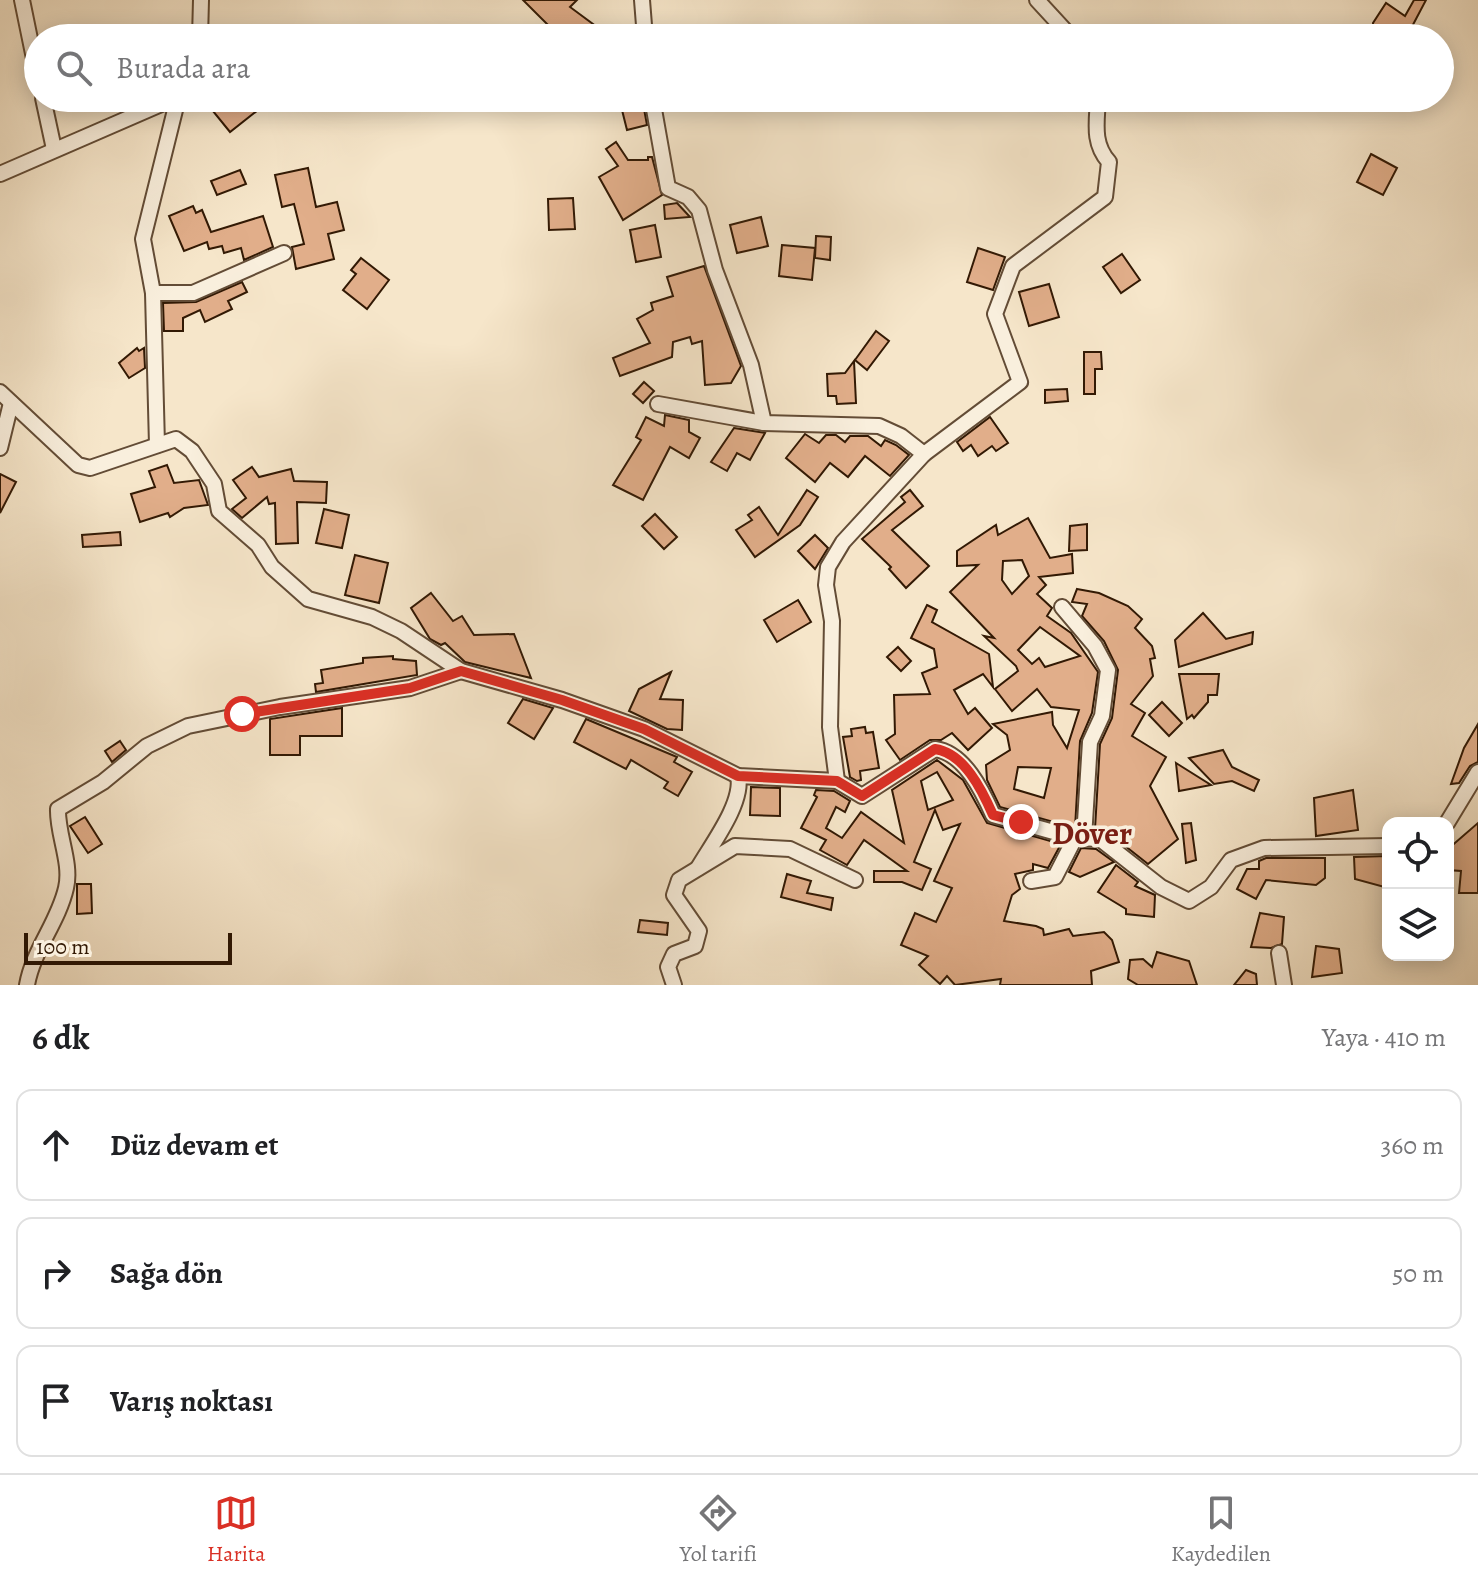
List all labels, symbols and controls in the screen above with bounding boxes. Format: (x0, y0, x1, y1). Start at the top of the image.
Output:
search box (24, 24, 1454, 112)
icon: search (52, 46, 96, 90)
text: Burada ara (116, 48, 251, 88)
route start (224, 696, 260, 732)
route end (1003, 804, 1039, 840)
district label: Döver (1052, 811, 1132, 855)
map controls (1382, 817, 1454, 961)
button: locate (1382, 817, 1454, 889)
button: layers (1382, 889, 1454, 961)
scale bar (24, 929, 232, 965)
text: 100 m (36, 932, 90, 962)
text: 6 dk (32, 1014, 90, 1061)
text: Yaya · 410 m (1322, 1020, 1446, 1055)
icon: ahead (34, 1123, 78, 1167)
text: Düz devam et (110, 1125, 278, 1165)
text: 360 m (1381, 1128, 1444, 1163)
icon: right (34, 1251, 78, 1295)
text: Sağa dön (110, 1253, 223, 1293)
text: 50 m (1392, 1256, 1444, 1291)
icon: arrive (34, 1379, 78, 1423)
text: Varış noktası (110, 1381, 273, 1421)
tab: Harita (207, 1491, 266, 1569)
tab: Yol tarifi (680, 1491, 757, 1569)
tab: Kaydedilen (1171, 1491, 1271, 1569)

